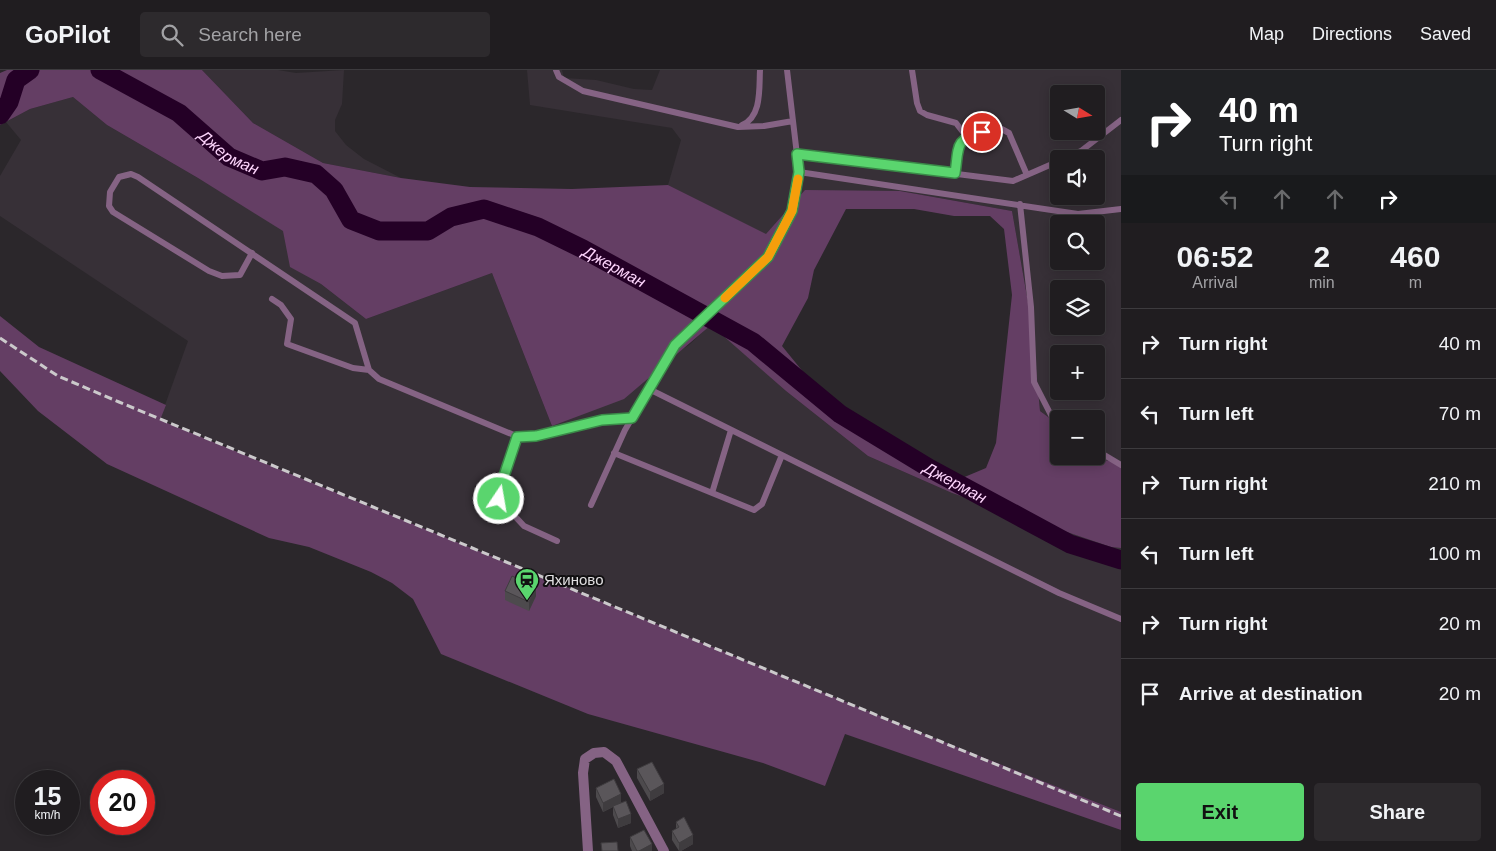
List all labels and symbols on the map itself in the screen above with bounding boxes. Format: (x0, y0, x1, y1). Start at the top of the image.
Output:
north arrow (1050, 85, 1105, 140)
pin (961, 111, 1003, 153)
water label: Джерман (194, 125, 262, 178)
water label: Джерман (578, 242, 649, 291)
water label: Джерман (919, 458, 990, 507)
position arrow (472, 472, 524, 524)
station icon: Яхиново (514, 567, 540, 601)
place label: Яхиново (544, 571, 603, 588)
speed limit sign: 20 (90, 770, 155, 835)

